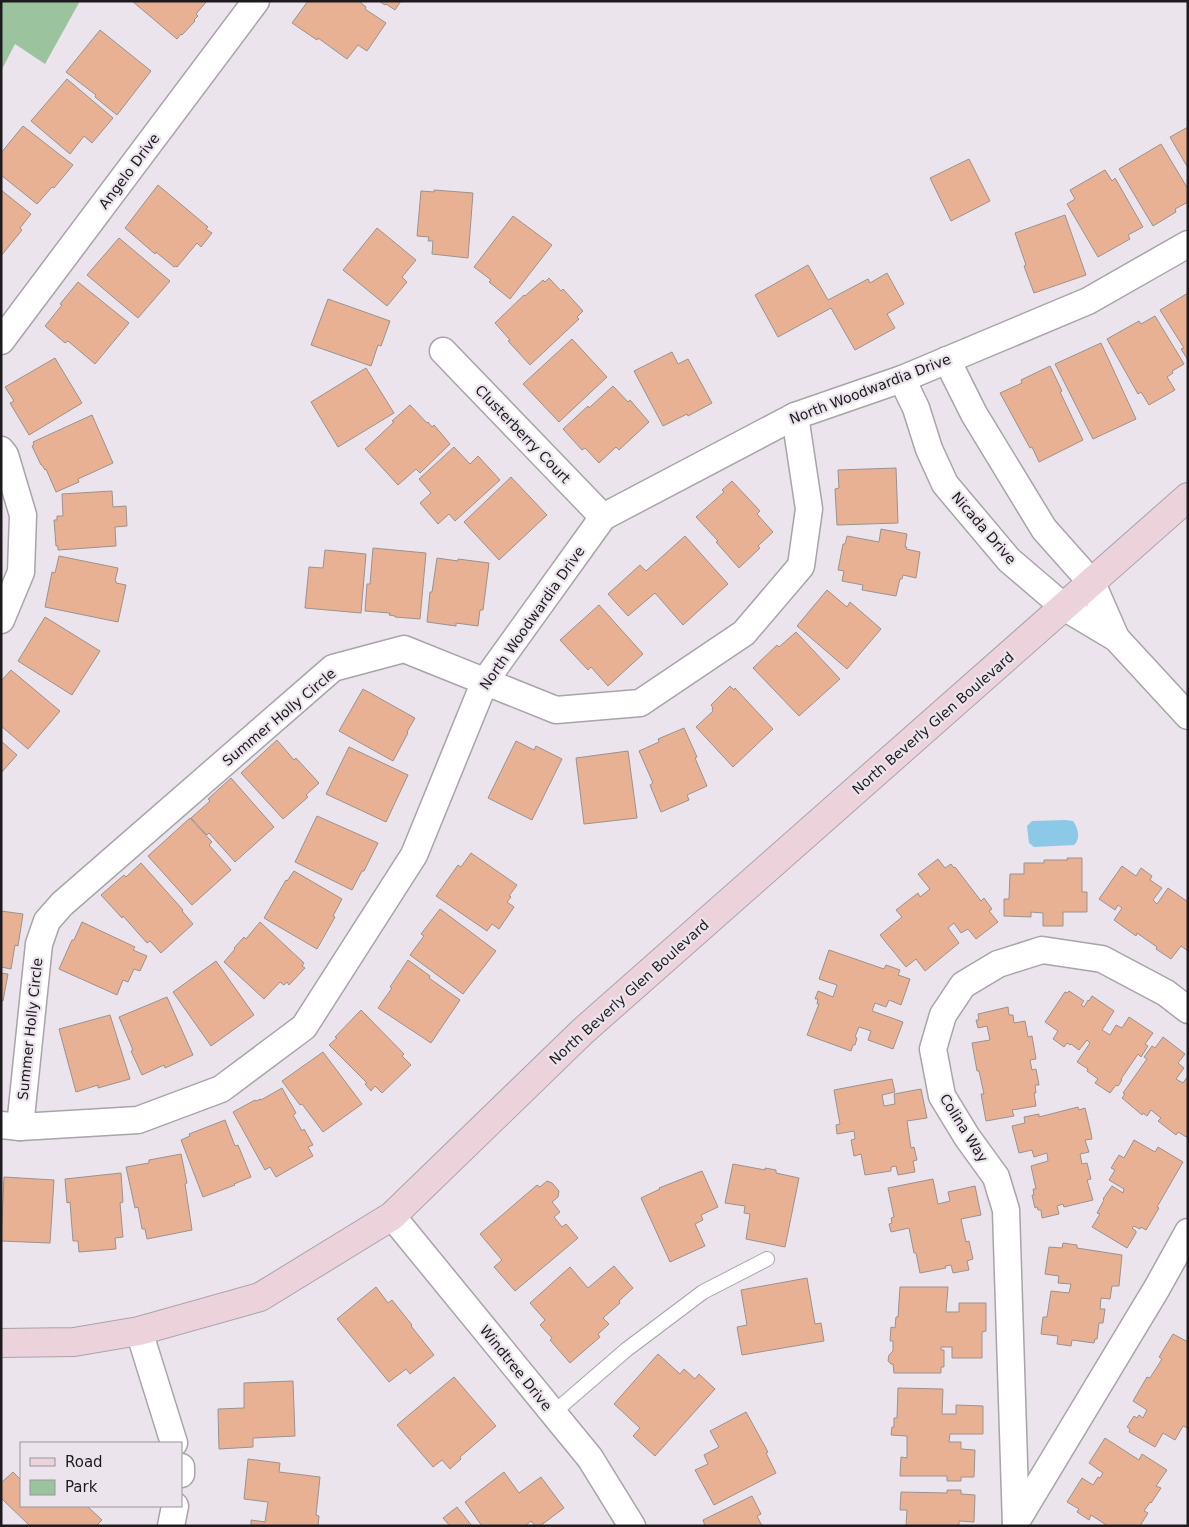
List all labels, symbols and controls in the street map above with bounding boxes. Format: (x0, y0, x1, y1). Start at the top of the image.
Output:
street label: Angelo Drive (95, 130, 163, 212)
street label: North Woodwardia Drive (787, 351, 953, 427)
street label: Clusterberry Court (472, 382, 574, 487)
street label: Nicada Drive (948, 489, 1020, 567)
street label: North Woodwardia Drive (476, 543, 588, 693)
street label: North Beverly Glen Boulevard (849, 649, 1017, 797)
street label: Summer Holly Circle (219, 665, 339, 769)
street label: North Beverly Glen Boulevard (546, 916, 712, 1068)
street label: Summer Holly Circle (15, 957, 45, 1101)
street label: Colina Way (937, 1091, 991, 1165)
street label: Windtree Drive (477, 1322, 555, 1414)
legend (20, 1442, 182, 1507)
text: Road (65, 1453, 103, 1471)
text: Park (65, 1478, 98, 1496)

